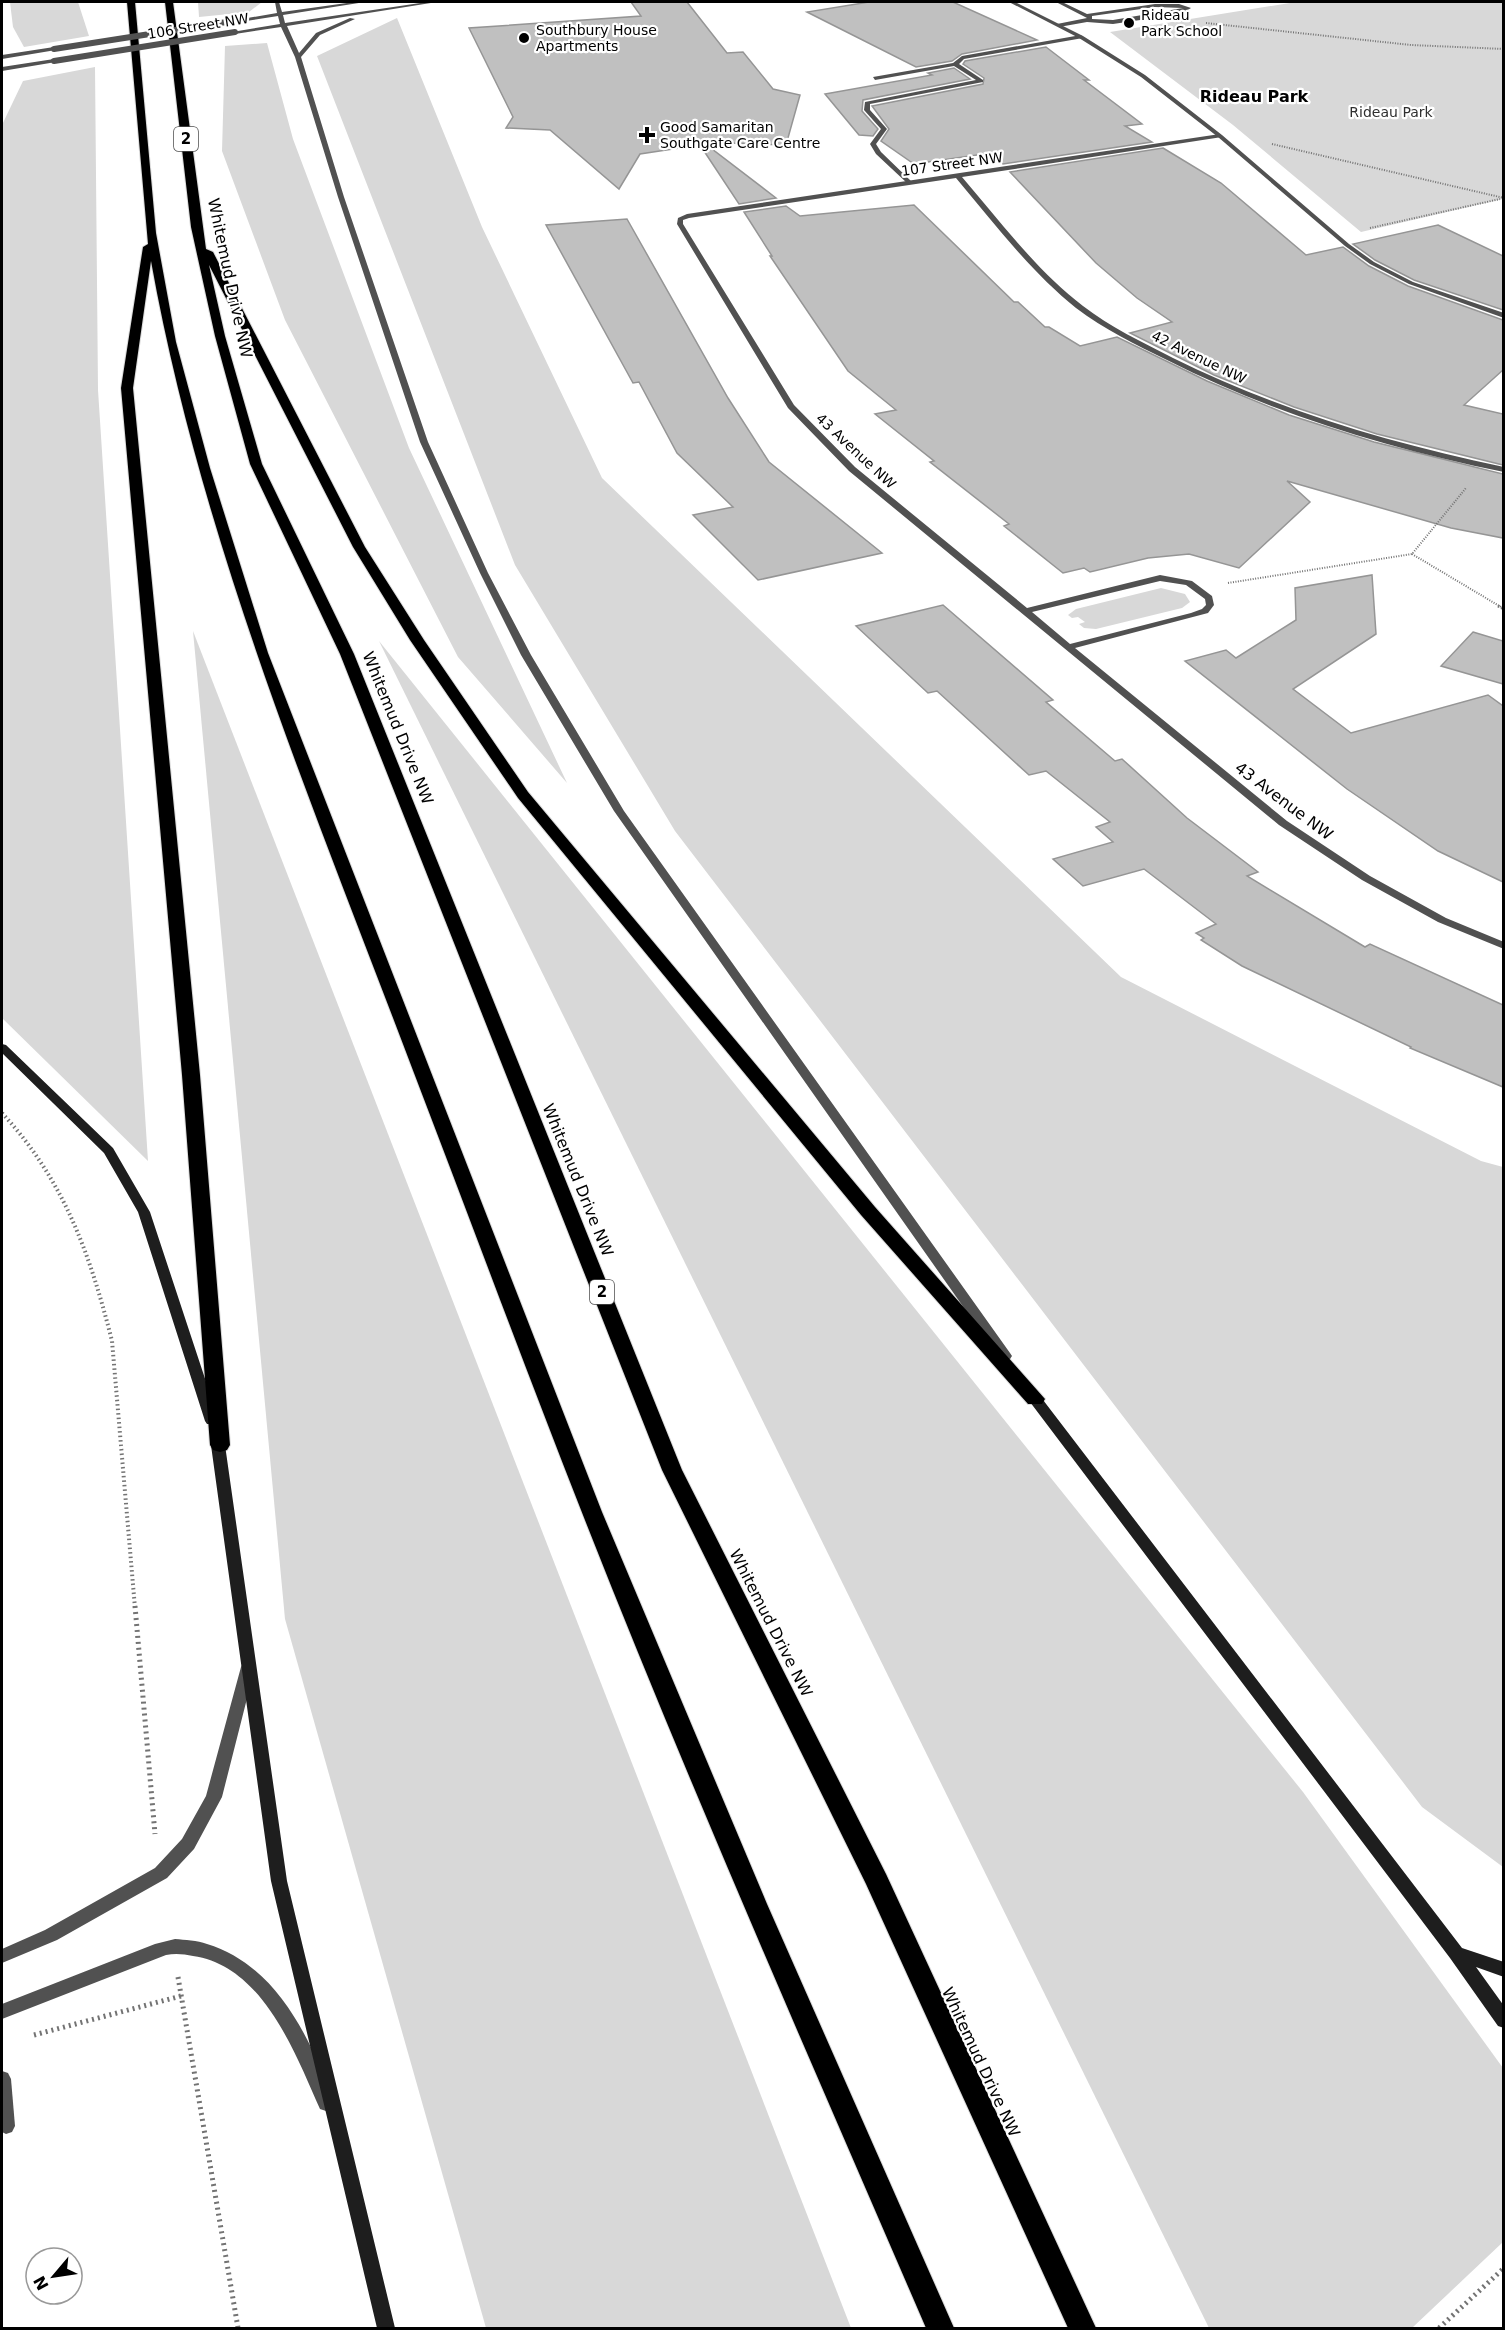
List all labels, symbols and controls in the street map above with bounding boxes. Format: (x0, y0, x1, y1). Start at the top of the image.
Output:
place label: Rideau Park School (1141, 7, 1222, 39)
street label: 106 Street NW (146, 10, 250, 42)
marker: Rideau Park School (1122, 16, 1136, 30)
place label: Southbury House Apartments (536, 22, 657, 54)
marker: Southbury House Apartments (517, 31, 531, 45)
district label: Rideau Park (1200, 87, 1309, 106)
park label: Rideau Park (1349, 104, 1434, 120)
place label: Good Samaritan Southgate Care Centre (660, 119, 820, 151)
marker: Good Samaritan Southgate Care Centre (638, 126, 656, 144)
road number: 2 (174, 127, 198, 151)
street label: 107 Street NW (900, 149, 1004, 179)
street label: Whitemud Drive NW (204, 196, 256, 360)
street label: 42 Avenue NW (1149, 327, 1249, 387)
street label: 43 Avenue NW (813, 410, 899, 492)
street label: Whitemud Drive NW (359, 649, 437, 807)
street label: 43 Avenue NW (1231, 758, 1337, 844)
street label: Whitemud Drive NW (539, 1101, 617, 1259)
road number: 2 (590, 1280, 614, 1304)
street label: Whitemud Drive NW (726, 1546, 817, 1700)
street label: Whitemud Drive NW (938, 1984, 1024, 2140)
north arrow (24, 2246, 84, 2306)
text: N (30, 2273, 53, 2293)

